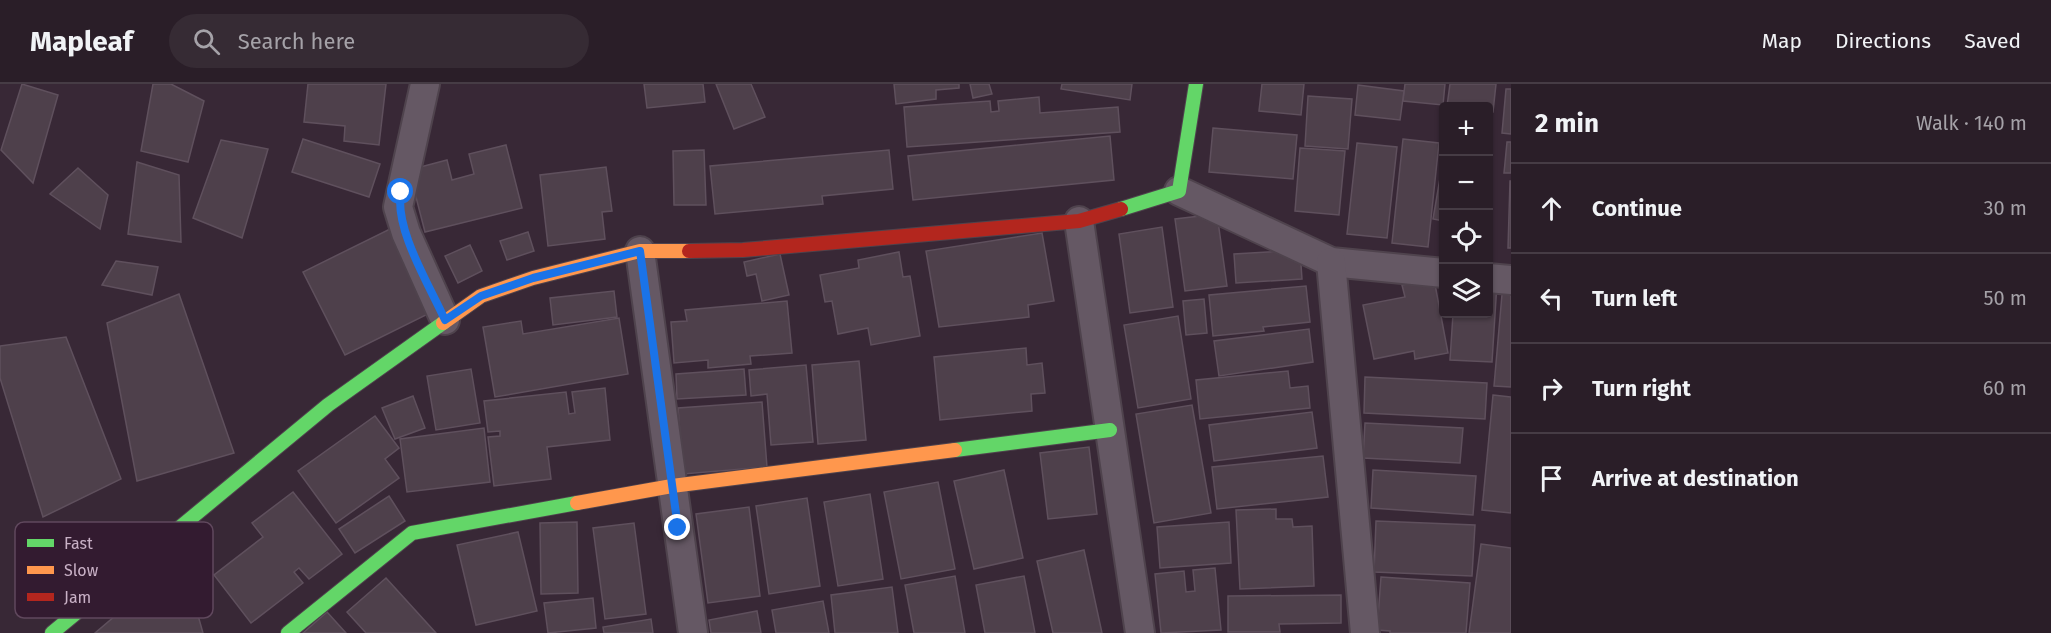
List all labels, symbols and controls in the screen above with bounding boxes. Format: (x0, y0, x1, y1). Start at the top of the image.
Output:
search box (169, 14, 589, 68)
text: Mapleaf (30, 25, 133, 58)
icon: search (190, 25, 223, 58)
text: Search here (238, 28, 355, 55)
text: Map (1762, 28, 1802, 54)
text: Directions (1835, 28, 1931, 54)
text: Saved (1964, 28, 2021, 54)
map controls (1439, 102, 1493, 318)
button: + (1439, 102, 1493, 156)
text: 2 min (1535, 108, 1599, 139)
text: Walk · 140 m (1916, 111, 2027, 135)
button: − (1439, 156, 1493, 210)
route start (387, 178, 413, 204)
icon: ahead (1535, 192, 1568, 225)
text: Continue (1592, 195, 1682, 222)
text: 30 m (1983, 196, 2027, 220)
button: locate (1439, 210, 1493, 264)
button: layers (1439, 264, 1493, 318)
icon: left (1535, 282, 1568, 315)
text: Turn left (1592, 285, 1677, 312)
text: 50 m (1983, 286, 2027, 310)
icon: right (1535, 372, 1568, 405)
text: Turn right (1592, 375, 1691, 402)
text: 60 m (1983, 376, 2027, 400)
icon: arrive (1535, 462, 1568, 495)
text: Arrive at destination (1592, 465, 1799, 492)
route end (664, 514, 690, 540)
legend (15, 522, 213, 618)
text: Fast (64, 534, 93, 553)
text: Slow (64, 561, 99, 580)
text: Jam (64, 588, 91, 607)

